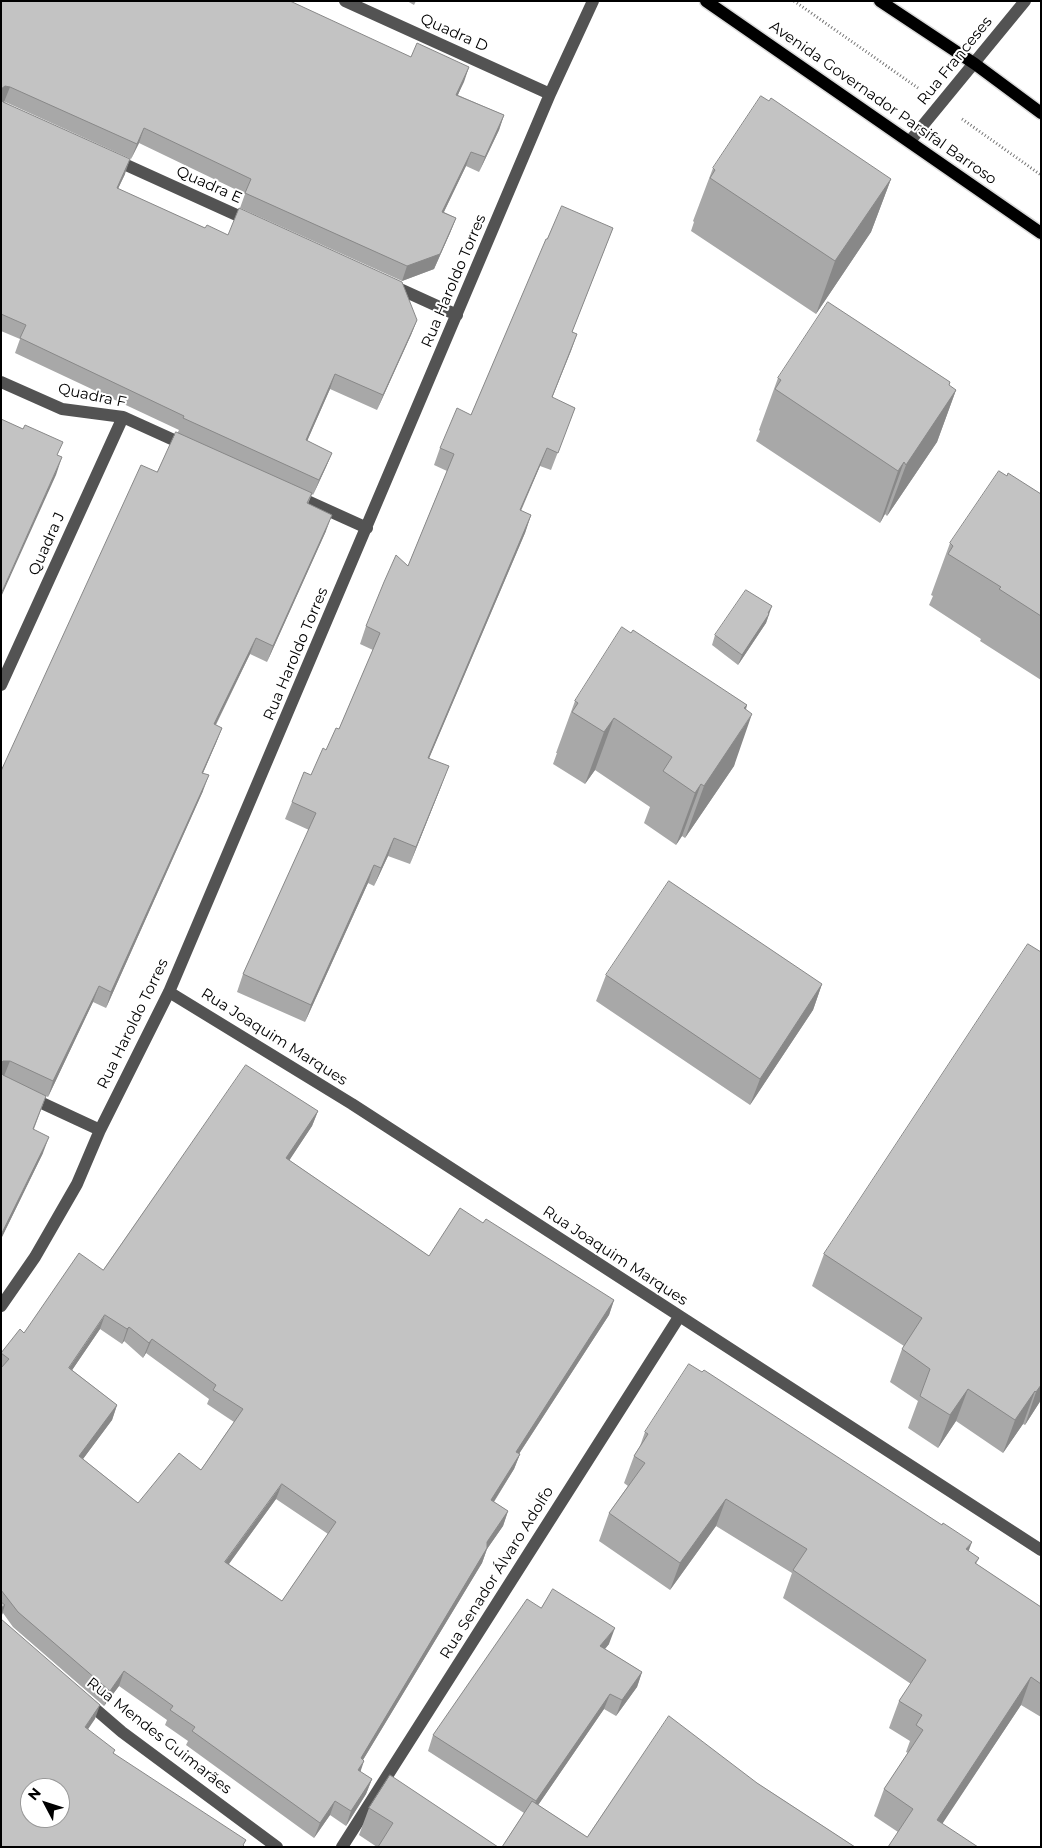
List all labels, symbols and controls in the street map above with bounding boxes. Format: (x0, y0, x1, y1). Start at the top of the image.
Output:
street label: Quadra D (417, 10, 491, 56)
street label: Rua Franceses (914, 13, 996, 109)
street label: Avenida Governador Parsifal Barroso (766, 17, 1000, 189)
street label: Quadra E (173, 163, 245, 207)
street label: Rua Haroldo Torres (418, 212, 490, 350)
street label: Quadra F (56, 380, 128, 412)
street label: Quadra J (25, 510, 69, 578)
street label: Rua Haroldo Torres (260, 585, 332, 723)
street label: Rua Haroldo Torres (94, 956, 172, 1092)
street label: Rua Joaquim Marques (197, 985, 351, 1089)
street label: Rua Joaquim Marques (539, 1202, 691, 1310)
street label: Rua Senador Álvaro Adolfo (436, 1484, 558, 1662)
street label: Rua Mendes Guimarães (83, 1674, 235, 1798)
north arrow (20, 1778, 70, 1828)
text: N (24, 1784, 45, 1804)

